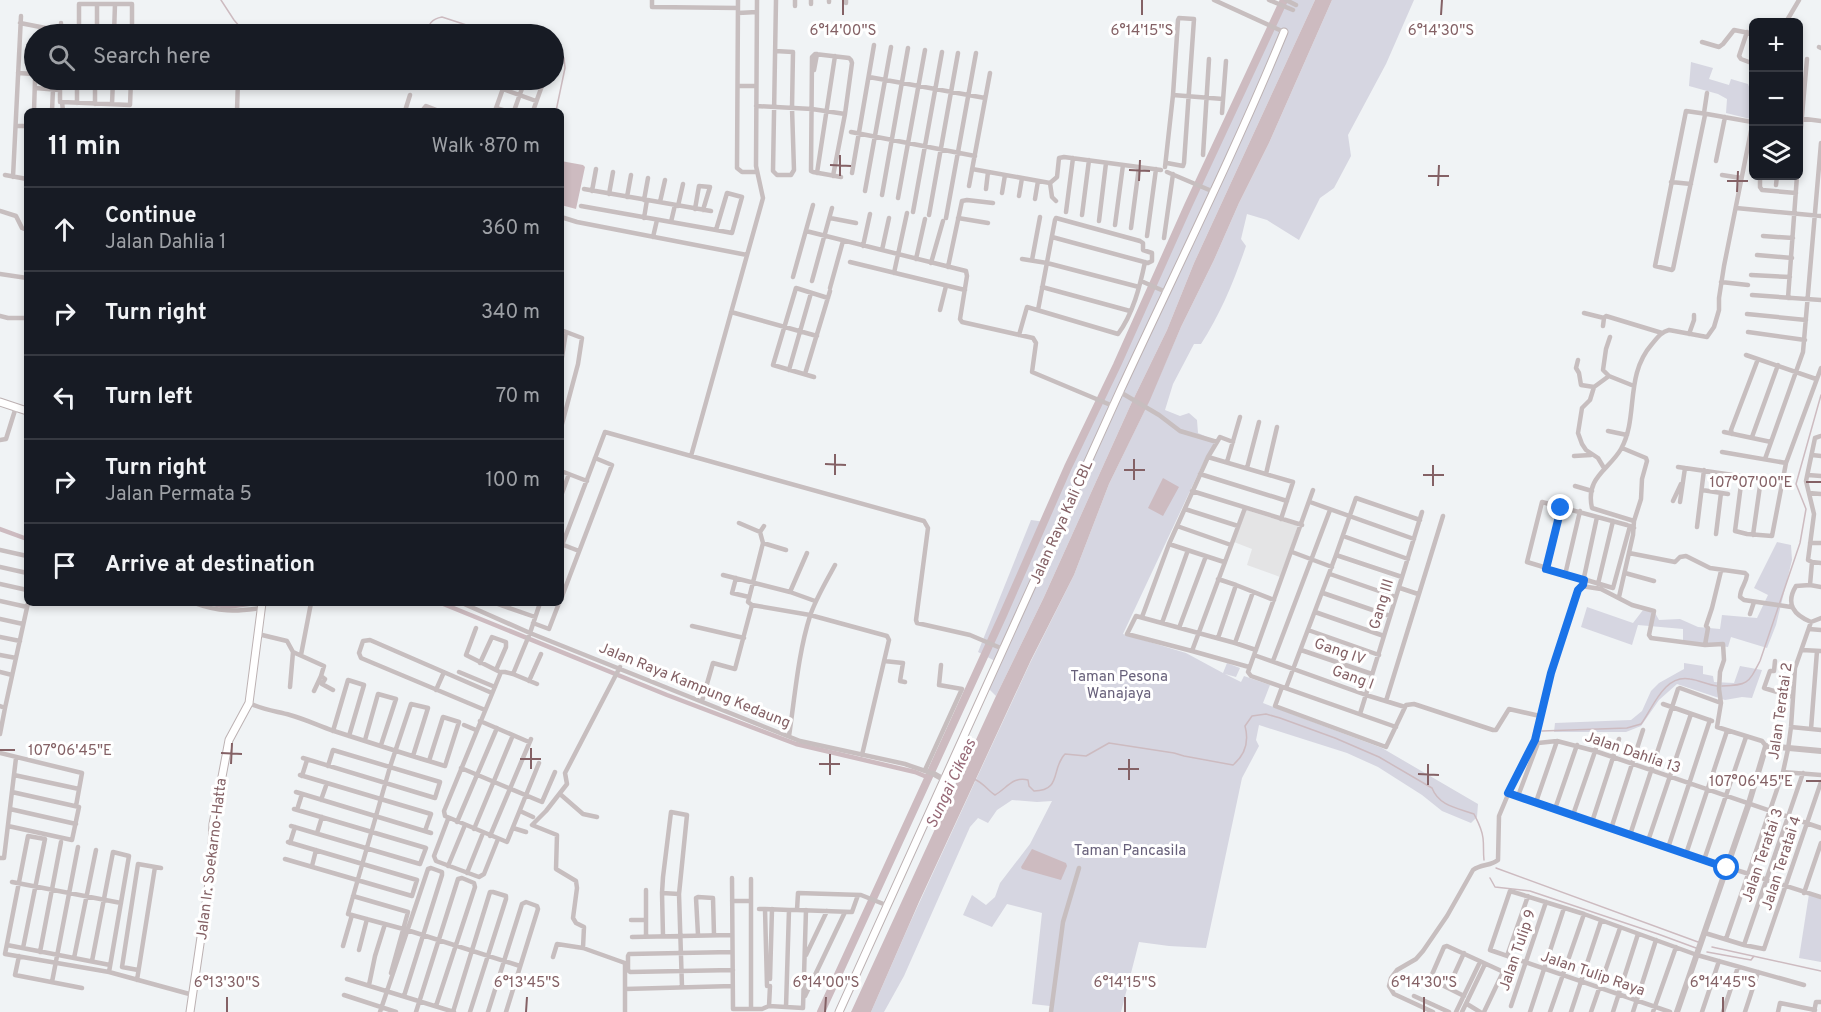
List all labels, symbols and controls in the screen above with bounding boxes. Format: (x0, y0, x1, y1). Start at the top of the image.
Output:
map controls (1749, 18, 1803, 180)
button: + (1749, 18, 1803, 72)
text: 6°14'00"S (809, 22, 877, 41)
text: 6°14'15"S (1111, 22, 1173, 41)
text: 6°14'30"S (1408, 22, 1474, 41)
search box (24, 24, 564, 90)
icon: search (45, 41, 78, 74)
text: Search here (93, 44, 211, 71)
button: − (1749, 72, 1803, 126)
button: layers (1749, 126, 1803, 180)
text: 11 min (48, 131, 121, 164)
text: Walk · 870 m (432, 134, 540, 160)
text: Continue (105, 203, 196, 230)
icon: ahead (48, 213, 81, 246)
text: 360 m (482, 216, 540, 242)
text: Jalan Dahlia 1 (105, 230, 226, 256)
icon: right (48, 297, 81, 330)
text: Turn right (105, 300, 207, 327)
text: 340 m (481, 300, 540, 326)
icon: left (48, 381, 81, 414)
text: Turn left (105, 384, 193, 411)
text: 70 m (496, 384, 540, 410)
text: Turn right (105, 455, 207, 482)
street label: Jalan Raya Kali CBL (1027, 458, 1098, 587)
icon: right (48, 465, 81, 498)
text: 100 m (485, 468, 540, 494)
text: 107°07'00"E (1709, 474, 1793, 493)
text: Jalan Permata 5 (105, 482, 252, 508)
route end (1547, 494, 1573, 520)
icon: arrive (48, 549, 81, 582)
text: Arrive at destination (105, 552, 315, 579)
street label: Gang III (1366, 577, 1399, 632)
street label: Gang IV (1311, 635, 1368, 670)
street label: Jalan Raya Kampung Kedaung (596, 639, 793, 734)
street label: Jalan Teratai 2 (1765, 661, 1798, 761)
street label: Gang I (1329, 662, 1376, 695)
park label: Taman Pesona Wanajaya (1070, 668, 1168, 704)
street label: Jalan Dahlia 13 (1582, 728, 1683, 779)
water label: Sungai Cikeas (922, 735, 982, 832)
text: 107°06'45"E (28, 742, 112, 761)
text: 107°06'45"E (1709, 773, 1793, 792)
street label: Jalan Ir. Soekarno-Hatta (193, 777, 232, 941)
street label: Jalan Teratai 3 (1738, 806, 1788, 905)
street label: Jalan Teratai 4 (1758, 814, 1807, 913)
park label: Taman Pancasila (1074, 842, 1186, 861)
route start (1713, 854, 1739, 880)
street label: Jalan Tulip 9 (1496, 907, 1541, 994)
street label: Jalan Tulip Raya (1538, 948, 1647, 1001)
text: 6°13'30"S (194, 974, 260, 993)
text: 6°13'45"S (494, 974, 560, 993)
text: 6°14'00"S (792, 974, 860, 993)
text: 6°14'15"S (1094, 974, 1156, 993)
text: 6°14'30"S (1391, 974, 1457, 993)
text: 6°14'45"S (1690, 974, 1756, 993)

